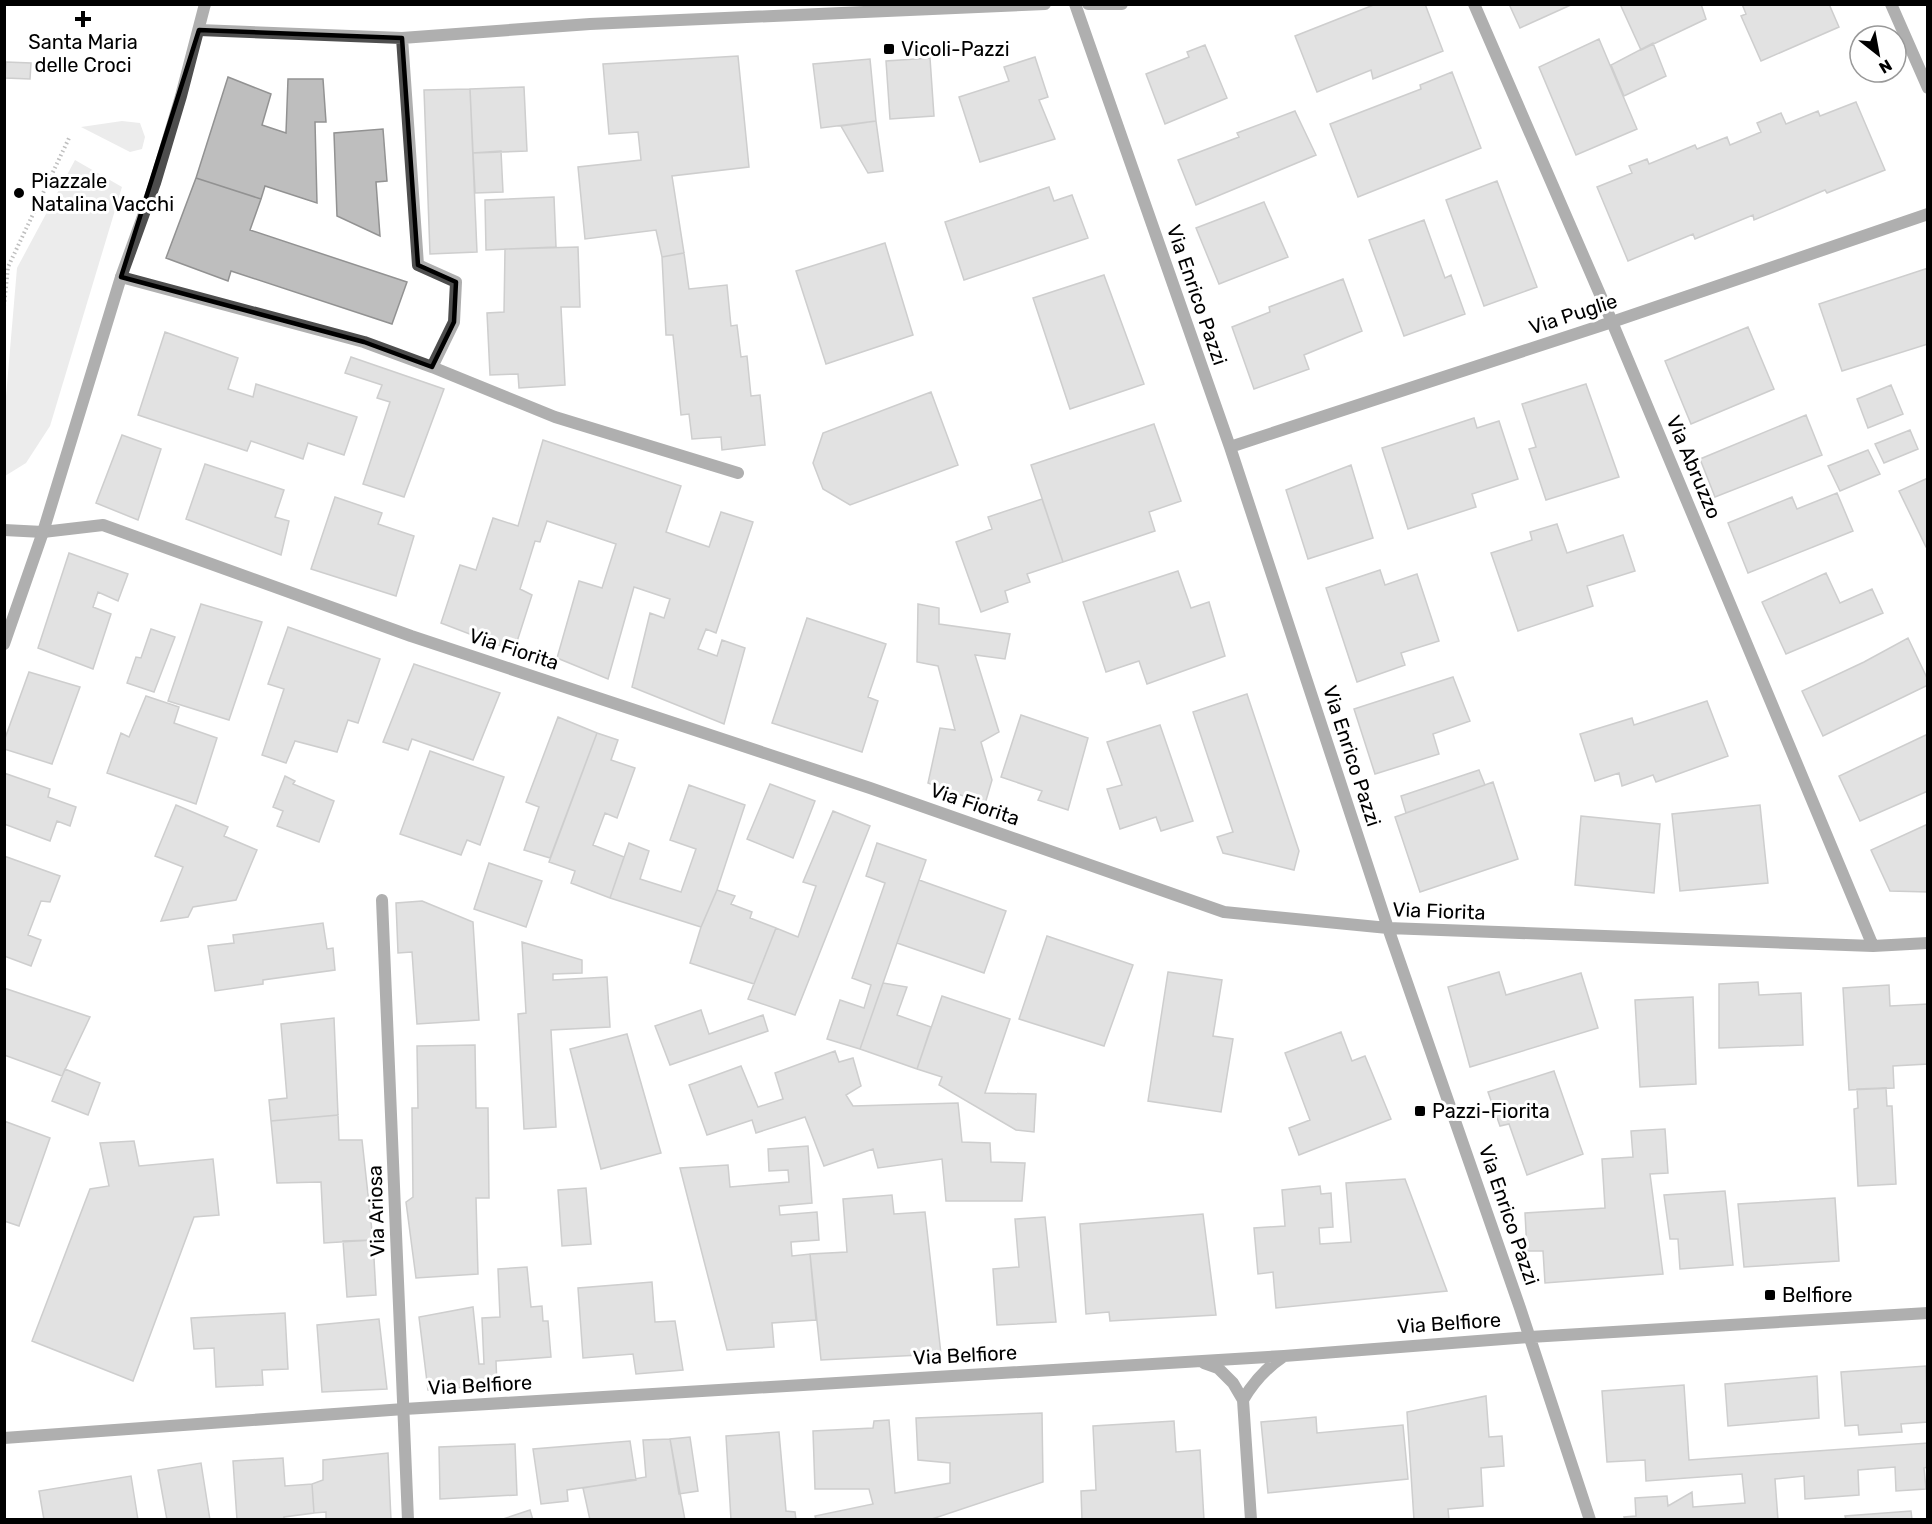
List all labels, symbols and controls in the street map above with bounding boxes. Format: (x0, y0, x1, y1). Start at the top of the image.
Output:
marker: Santa Maria delle Croci (74, 10, 92, 28)
north arrow (1848, 24, 1908, 84)
place label: Santa Maria delle Croci (28, 30, 138, 77)
place label: Vicoli-Pazzi (901, 37, 1010, 61)
marker: Vicoli-Pazzi (882, 42, 896, 56)
text: N (1876, 55, 1895, 78)
place label: Piazzale Natalina Vacchi (31, 169, 174, 216)
marker: Piazzale Natalina Vacchi (12, 186, 26, 200)
street label: Via Enrico Pazzi (1162, 222, 1232, 368)
street label: Via Puglie (1526, 288, 1620, 340)
street label: Via Abruzzo (1661, 412, 1727, 522)
street label: Via Fiorita (466, 623, 562, 675)
street label: Via Enrico Pazzi (1318, 682, 1386, 830)
street label: Via Fiorita (927, 777, 1023, 831)
street label: Via Fiorita (1392, 897, 1486, 925)
place label: Pazzi-Fiorita (1432, 1099, 1550, 1123)
marker: Pazzi-Fiorita (1413, 1104, 1427, 1118)
street label: Via Enrico Pazzi (1474, 1142, 1544, 1288)
street label: Via Ariosa (362, 1165, 390, 1257)
place label: Belfiore (1782, 1283, 1853, 1307)
marker: Belfiore (1763, 1288, 1777, 1302)
street label: Via Belfiore (1396, 1307, 1502, 1339)
street label: Via Belfiore (912, 1340, 1018, 1370)
street label: Via Belfiore (427, 1370, 533, 1400)

